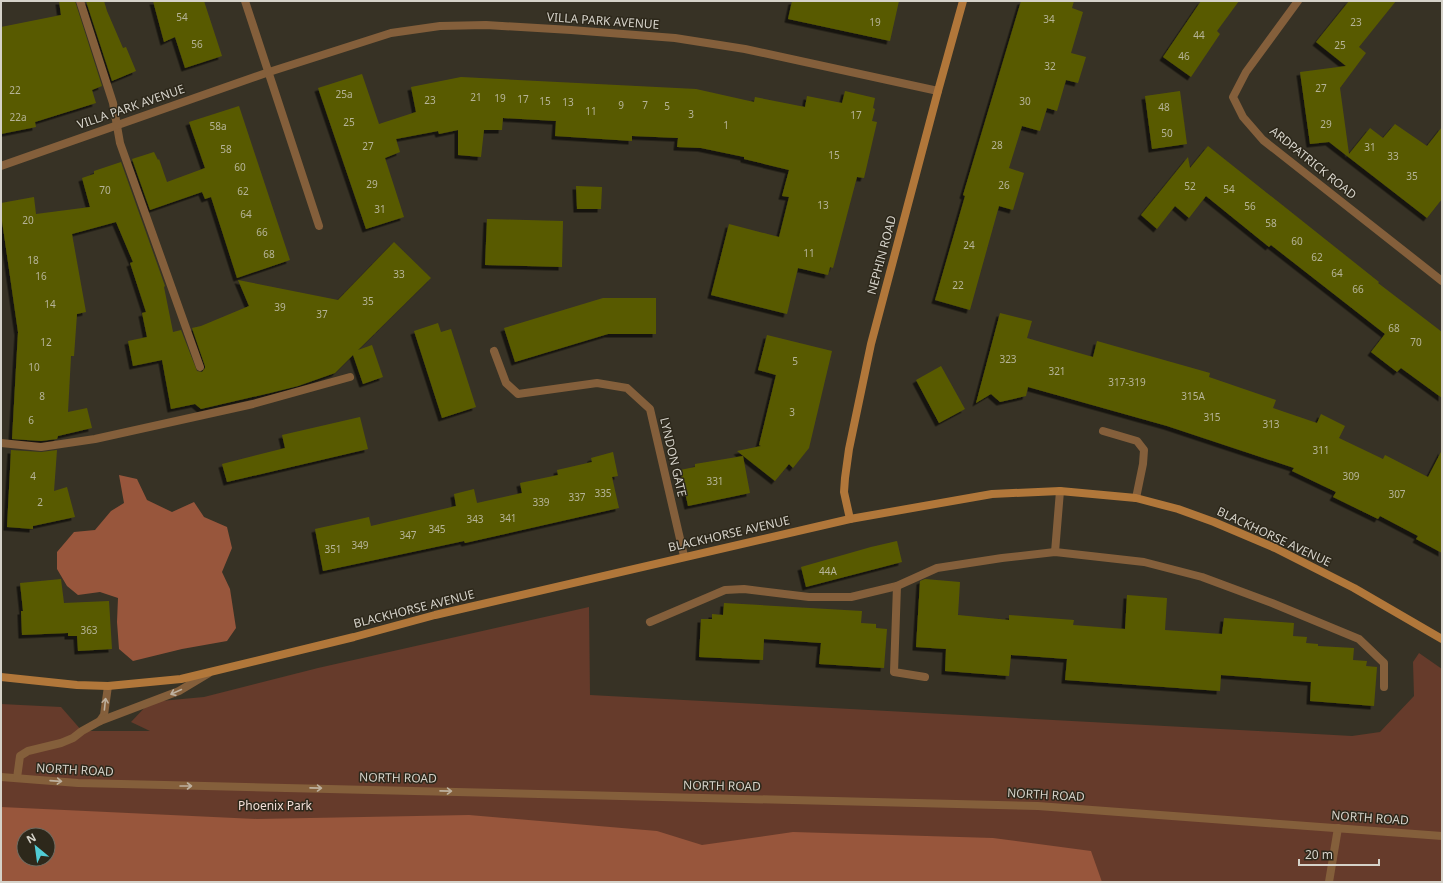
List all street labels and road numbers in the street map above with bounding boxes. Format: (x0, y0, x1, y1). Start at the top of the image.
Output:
street label: VILLA PARK AVENUE (546, 8, 660, 33)
street label: VILLA PARK AVENUE (75, 80, 187, 133)
street label: ARDPATRICK ROAD (1266, 122, 1360, 203)
street label: NEPHIN ROAD (863, 213, 900, 296)
street label: LYNDON GATE (656, 415, 691, 498)
street label: BLACKHORSE AVENUE (1214, 503, 1334, 571)
street label: BLACKHORSE AVENUE (666, 511, 791, 556)
street label: BLACKHORSE AVENUE (352, 585, 476, 632)
street label: NORTH ROAD (36, 759, 114, 780)
street label: NORTH ROAD (359, 768, 437, 787)
street label: NORTH ROAD (683, 776, 761, 795)
street label: NORTH ROAD (1007, 784, 1085, 805)
street label: NORTH ROAD (1331, 806, 1410, 829)

